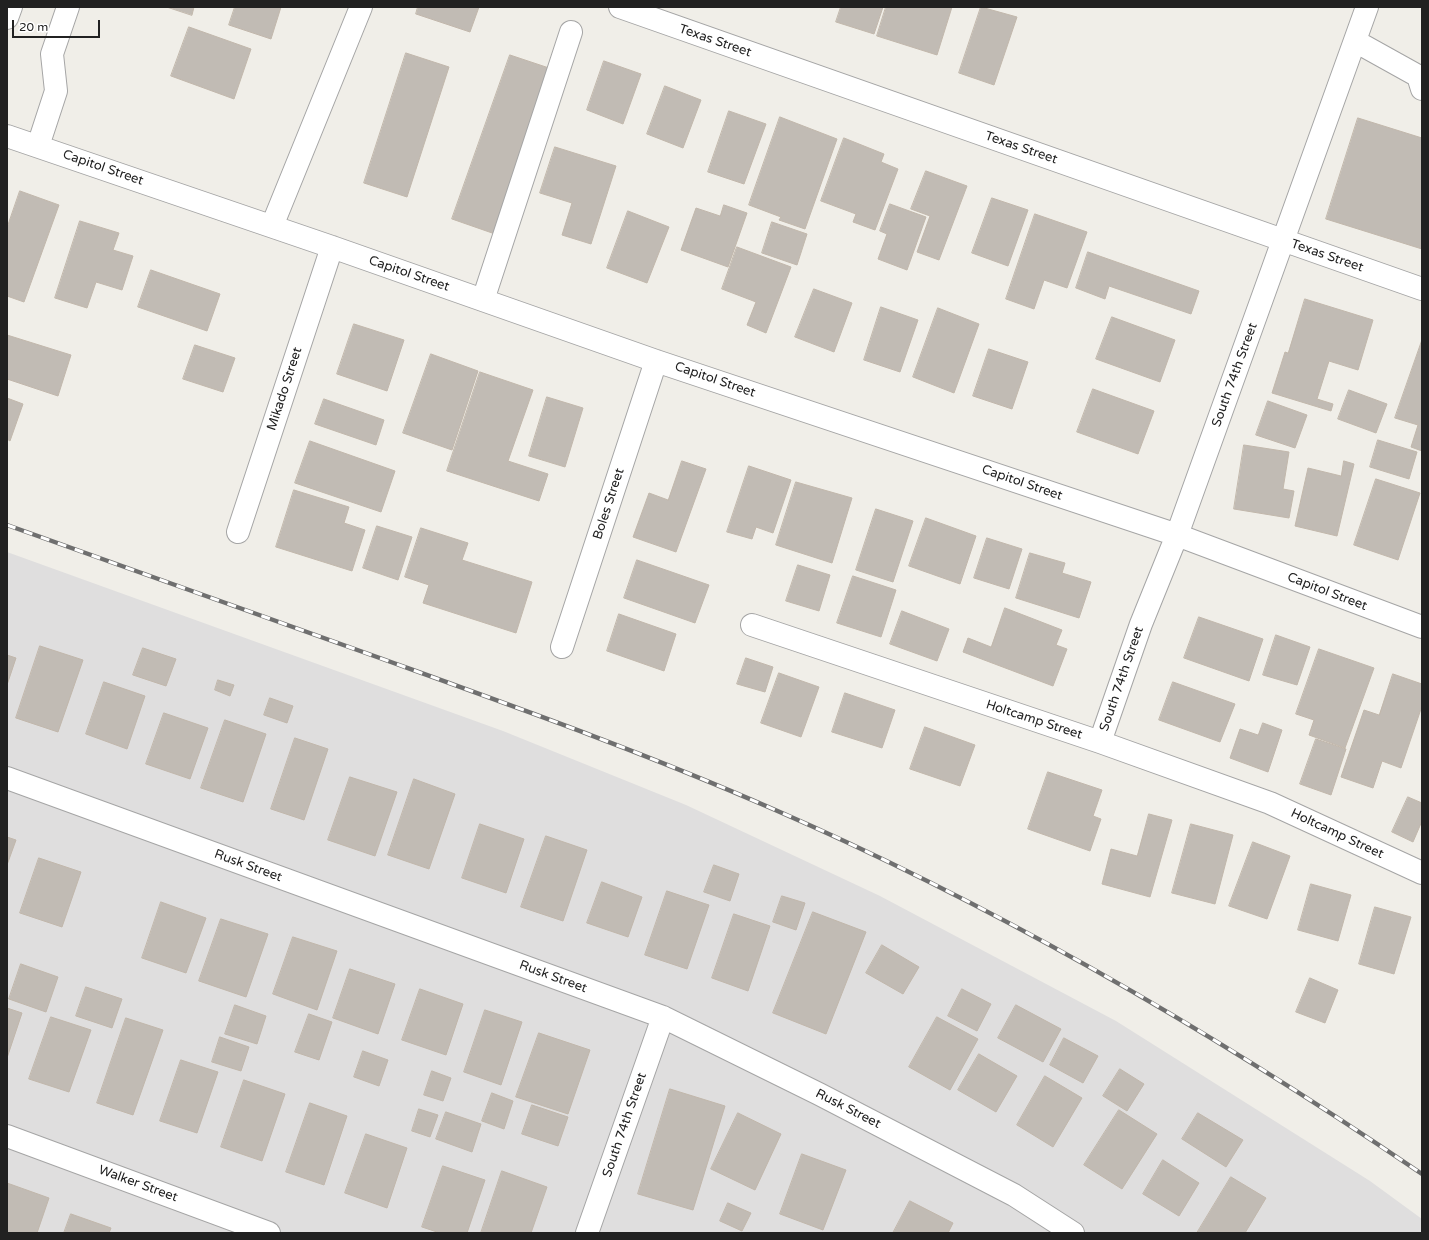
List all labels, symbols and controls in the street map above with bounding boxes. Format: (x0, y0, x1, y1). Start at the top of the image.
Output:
scale bar (14, 12, 102, 38)
text: 20 m (19, 20, 48, 34)
street label: Texas Street (677, 21, 753, 61)
street label: Texas Street (983, 128, 1059, 168)
street label: Capitol Street (61, 147, 145, 189)
street label: Texas Street (1289, 236, 1365, 276)
street label: Capitol Street (367, 253, 451, 295)
street label: South 74th Street (1209, 321, 1261, 429)
street label: Mikado Street (264, 345, 306, 433)
street label: Capitol Street (673, 359, 757, 401)
street label: Capitol Street (980, 462, 1064, 504)
street label: Boles Street (590, 466, 628, 542)
street label: Capitol Street (1285, 570, 1369, 614)
street label: South 74th Street (1097, 625, 1147, 733)
street label: Holtcamp Street (984, 697, 1084, 743)
street label: Holtcamp Street (1288, 806, 1386, 862)
street label: Rusk Street (212, 847, 284, 885)
street label: Rusk Street (517, 958, 589, 996)
street label: South 74th Street (600, 1071, 650, 1179)
street label: Rusk Street (813, 1086, 883, 1132)
street label: Walker Street (96, 1162, 180, 1206)

